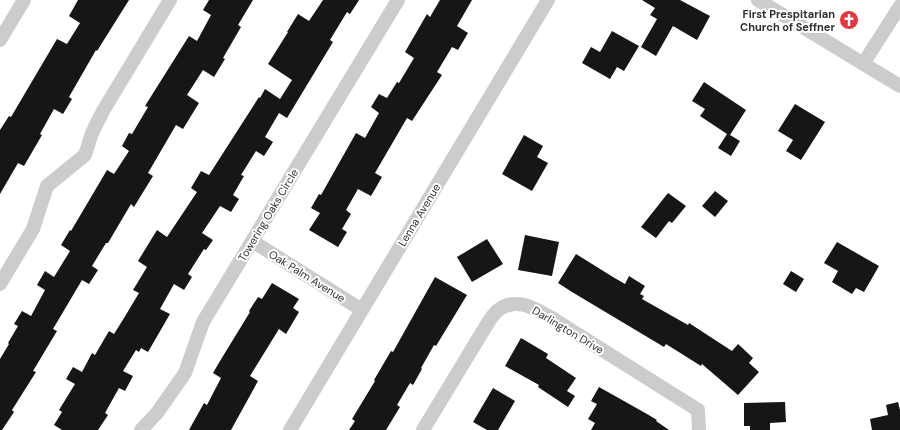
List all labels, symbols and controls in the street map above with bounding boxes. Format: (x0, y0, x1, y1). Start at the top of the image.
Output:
place label: First Prespitarian Church of Seffner (740, 7, 835, 34)
church icon: First Prespitarian Church of Seffner (838, 9, 860, 31)
street label: Towering Oaks Circle (235, 166, 301, 264)
street label: Lenna Avenue (395, 181, 443, 249)
street label: Oak Palm Avenue (266, 247, 348, 305)
street label: Darlington Drive (530, 303, 606, 357)

